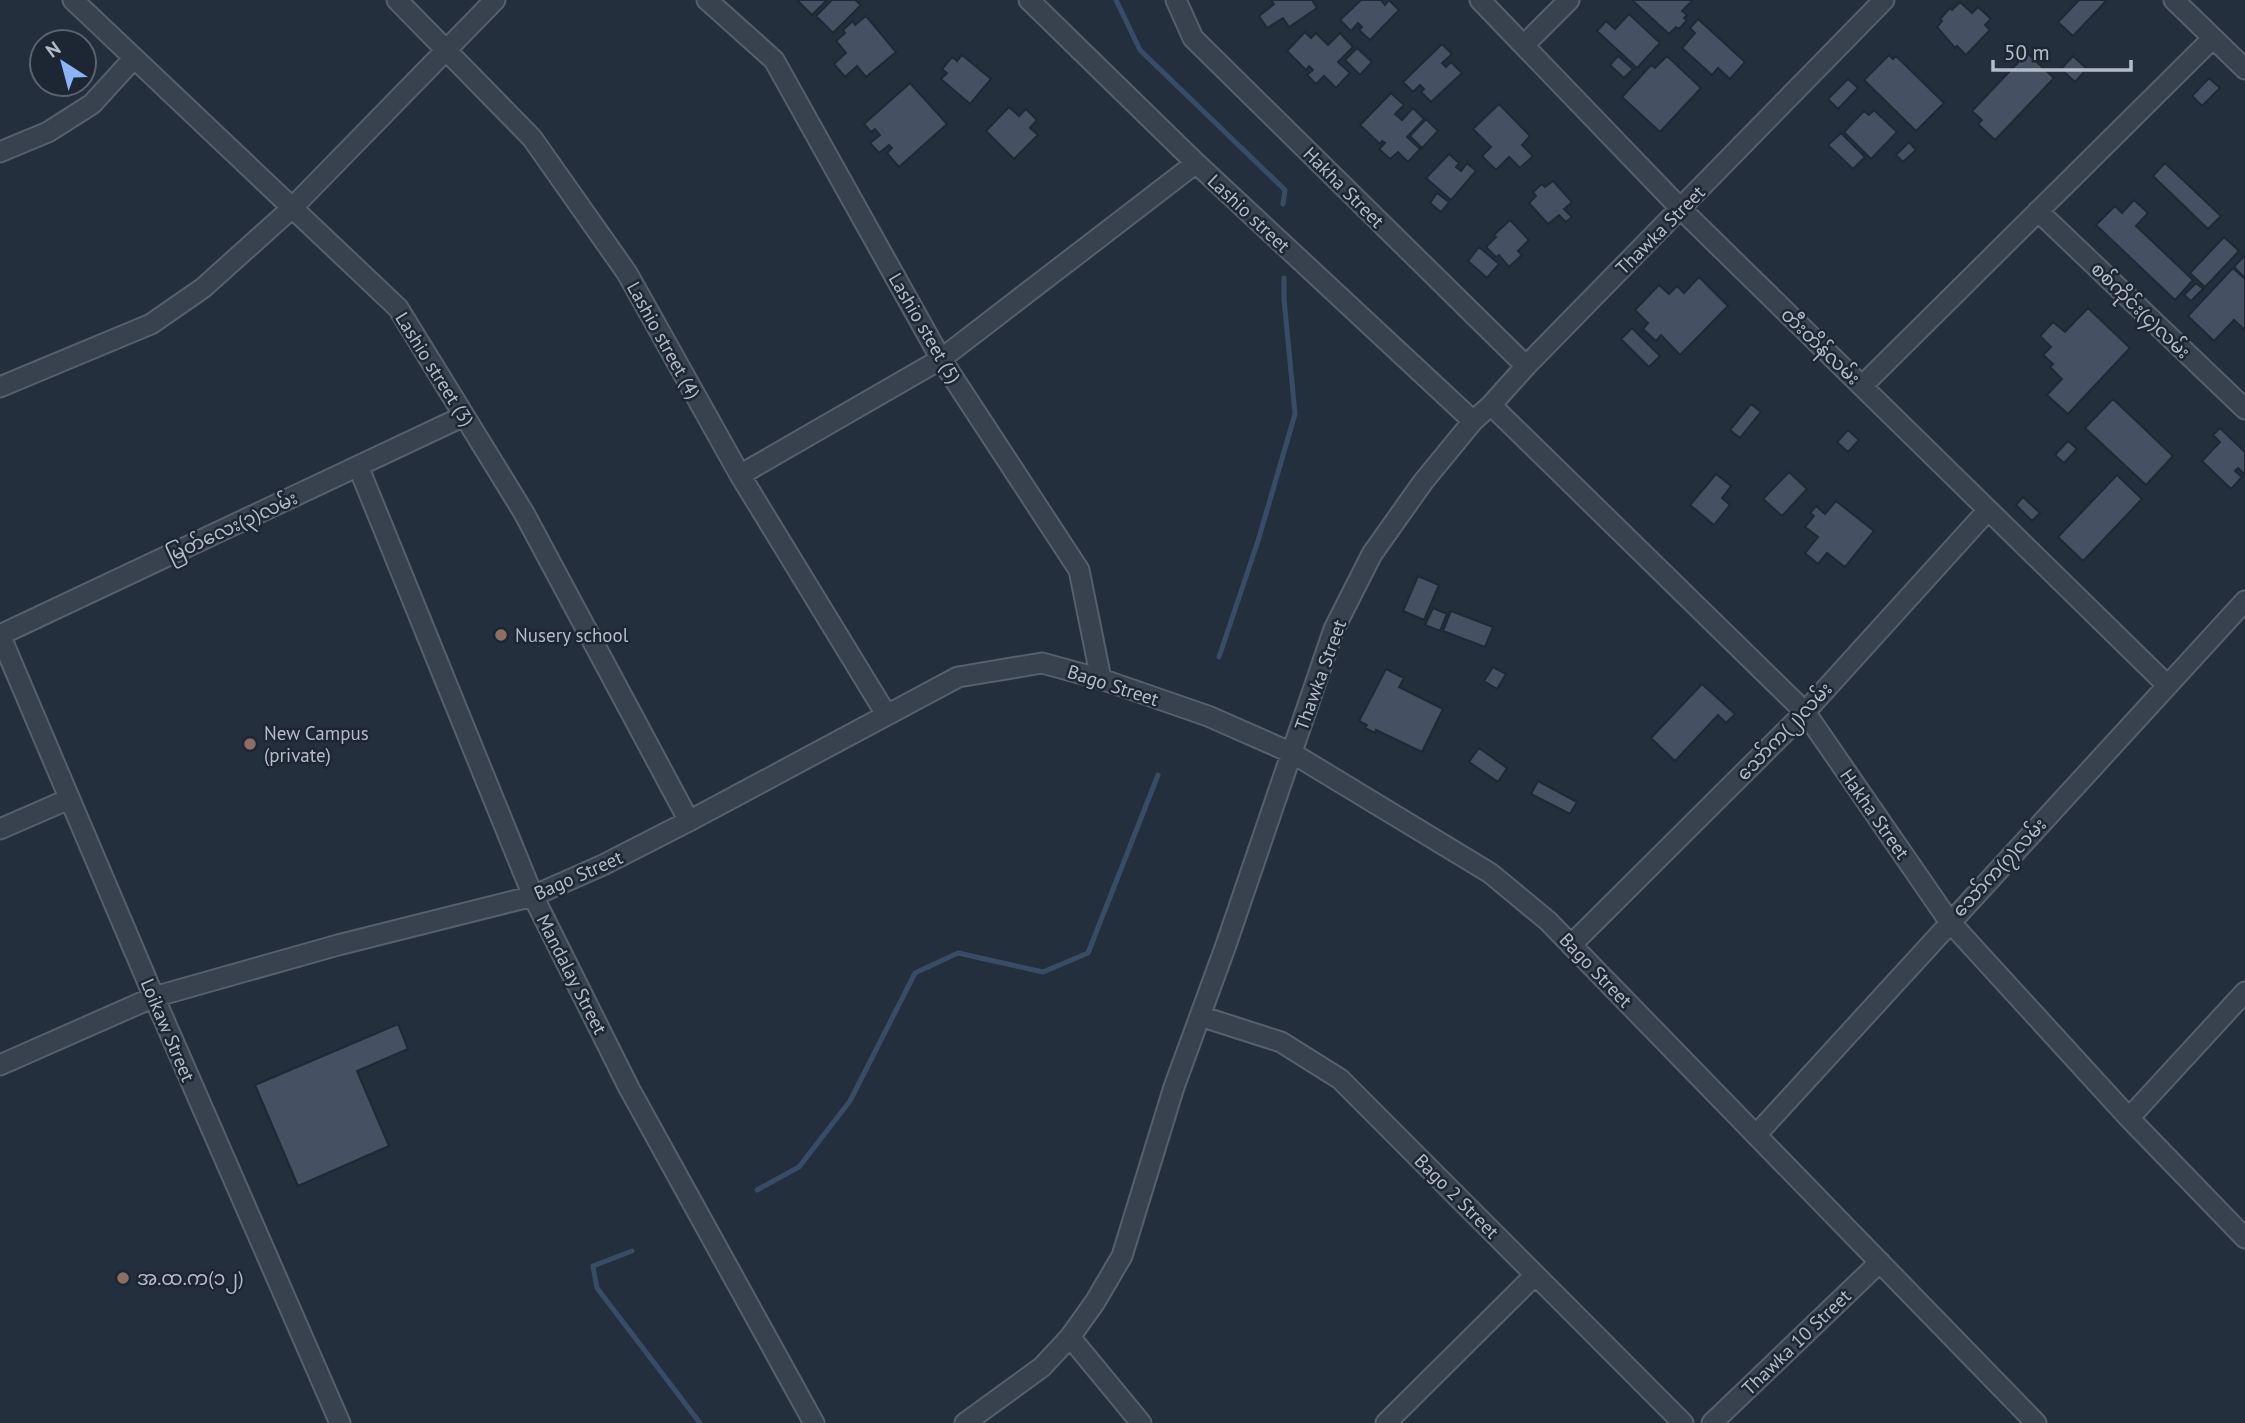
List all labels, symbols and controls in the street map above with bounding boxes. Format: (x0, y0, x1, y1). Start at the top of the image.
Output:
north arrow (28, 28, 98, 98)
scale bar (1993, 28, 2131, 72)
text: N (41, 36, 65, 63)
text: 50 m (2004, 39, 2050, 66)
street label: Hakha Street (1298, 141, 1390, 233)
street label: Lashio street (1203, 169, 1296, 258)
street label: Thawka Street (1610, 180, 1710, 280)
street label: စစ်ကိုင်း(၄)လမ်း (2083, 255, 2197, 367)
street label: Lashio steet (5) (884, 269, 966, 387)
street label: Lashio street (4) (622, 277, 706, 403)
street label: တီးတိန်လမ်း (1774, 301, 1867, 393)
street label: Lashio street (3) (390, 307, 480, 431)
street label: မြတ်လေး(၃)လမ်း (162, 483, 303, 570)
street label: Thawka Street (1289, 616, 1351, 734)
place label: Nusery school (515, 623, 629, 647)
marker: Nusery school (493, 627, 509, 643)
street label: Bago Street (1064, 659, 1162, 711)
street label: သော်က(၂)လမ်း (1730, 675, 1840, 788)
place label: New Campus (private) (264, 721, 369, 767)
marker: New Campus (private) (242, 736, 258, 752)
street label: Hakha Street (1835, 764, 1915, 864)
street label: သော်က(၇)လမ်း (1945, 811, 2054, 924)
street label: Bago Street (530, 845, 627, 905)
street label: Mandalay Street (532, 910, 613, 1038)
street label: Bago Street (1555, 928, 1638, 1013)
street label: Loikaw Street (136, 975, 201, 1086)
street label: Bago 2 Street (1410, 1149, 1505, 1244)
place label: အ.ထ.က(၁၂) (137, 1266, 243, 1294)
marker: အ.ထ.က(၁၂) (115, 1270, 131, 1286)
street label: Thawka 10 Street (1737, 1284, 1856, 1400)

